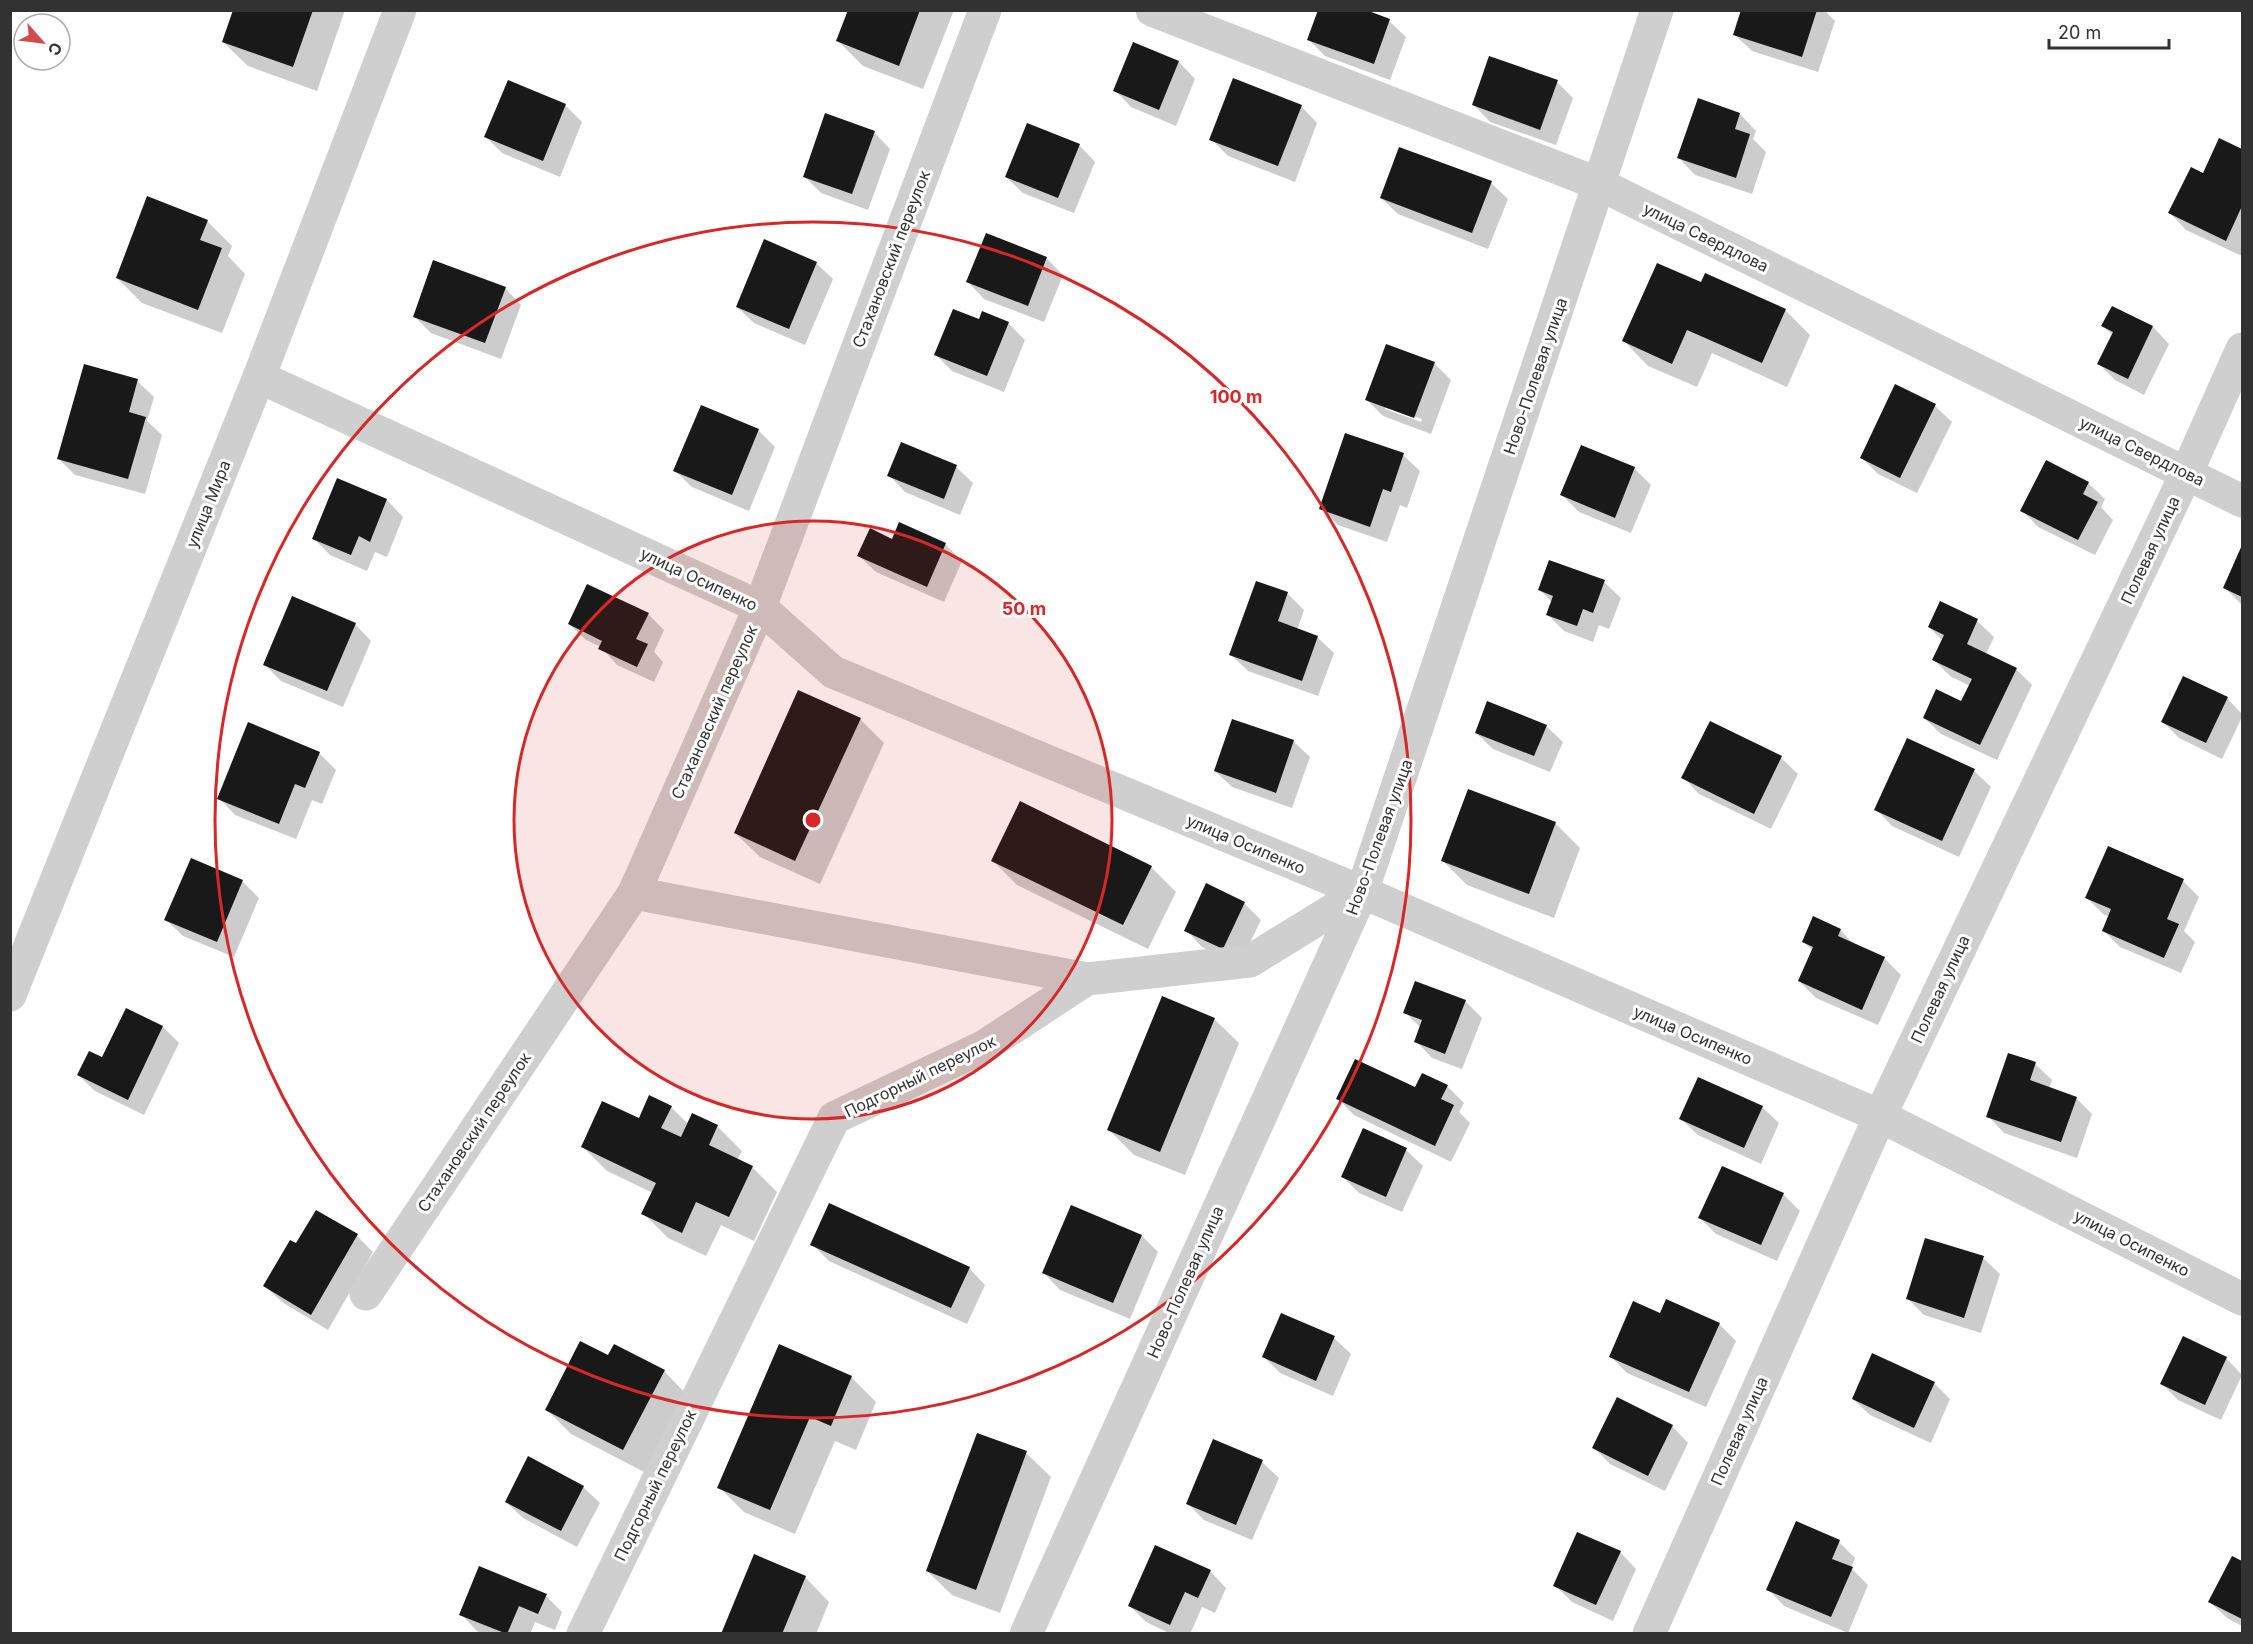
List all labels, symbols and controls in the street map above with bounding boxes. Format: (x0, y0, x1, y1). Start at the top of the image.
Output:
north arrow (12, 12, 72, 72)
scale bar (2049, 12, 2169, 50)
text: 20 m (2058, 22, 2101, 43)
text: С (44, 39, 67, 59)
street label: Стахановский переулок (848, 167, 934, 351)
street label: улица Свердлова (1640, 198, 1772, 276)
street label: Ново-Полевая улица (1499, 295, 1571, 457)
text: 100 m (1210, 386, 1262, 407)
street label: улица Свердлова (2076, 412, 2208, 490)
street label: улица Мира (181, 457, 235, 551)
street label: Полевая улица (2116, 493, 2184, 607)
street label: улица Осипенко (637, 543, 761, 615)
text: 50 m (1002, 598, 1046, 619)
street label: Стахановский переулок (667, 622, 762, 802)
street label: Ново-Полевая улица (1341, 756, 1417, 918)
centre of rings (803, 810, 823, 830)
street label: улица Осипенко (1184, 810, 1308, 878)
street label: Полевая улица (1906, 932, 1974, 1046)
street label: улица Осипенко (1631, 1001, 1755, 1069)
street label: Подгорный переулок (841, 1030, 999, 1121)
street label: Стахановский переулок (413, 1048, 535, 1216)
street label: Ново-Полевая улица (1142, 1203, 1228, 1361)
street label: улица Осипенко (2071, 1205, 2193, 1281)
street label: Полевая улица (1706, 1374, 1772, 1488)
street label: Подгорный переулок (610, 1406, 701, 1564)

